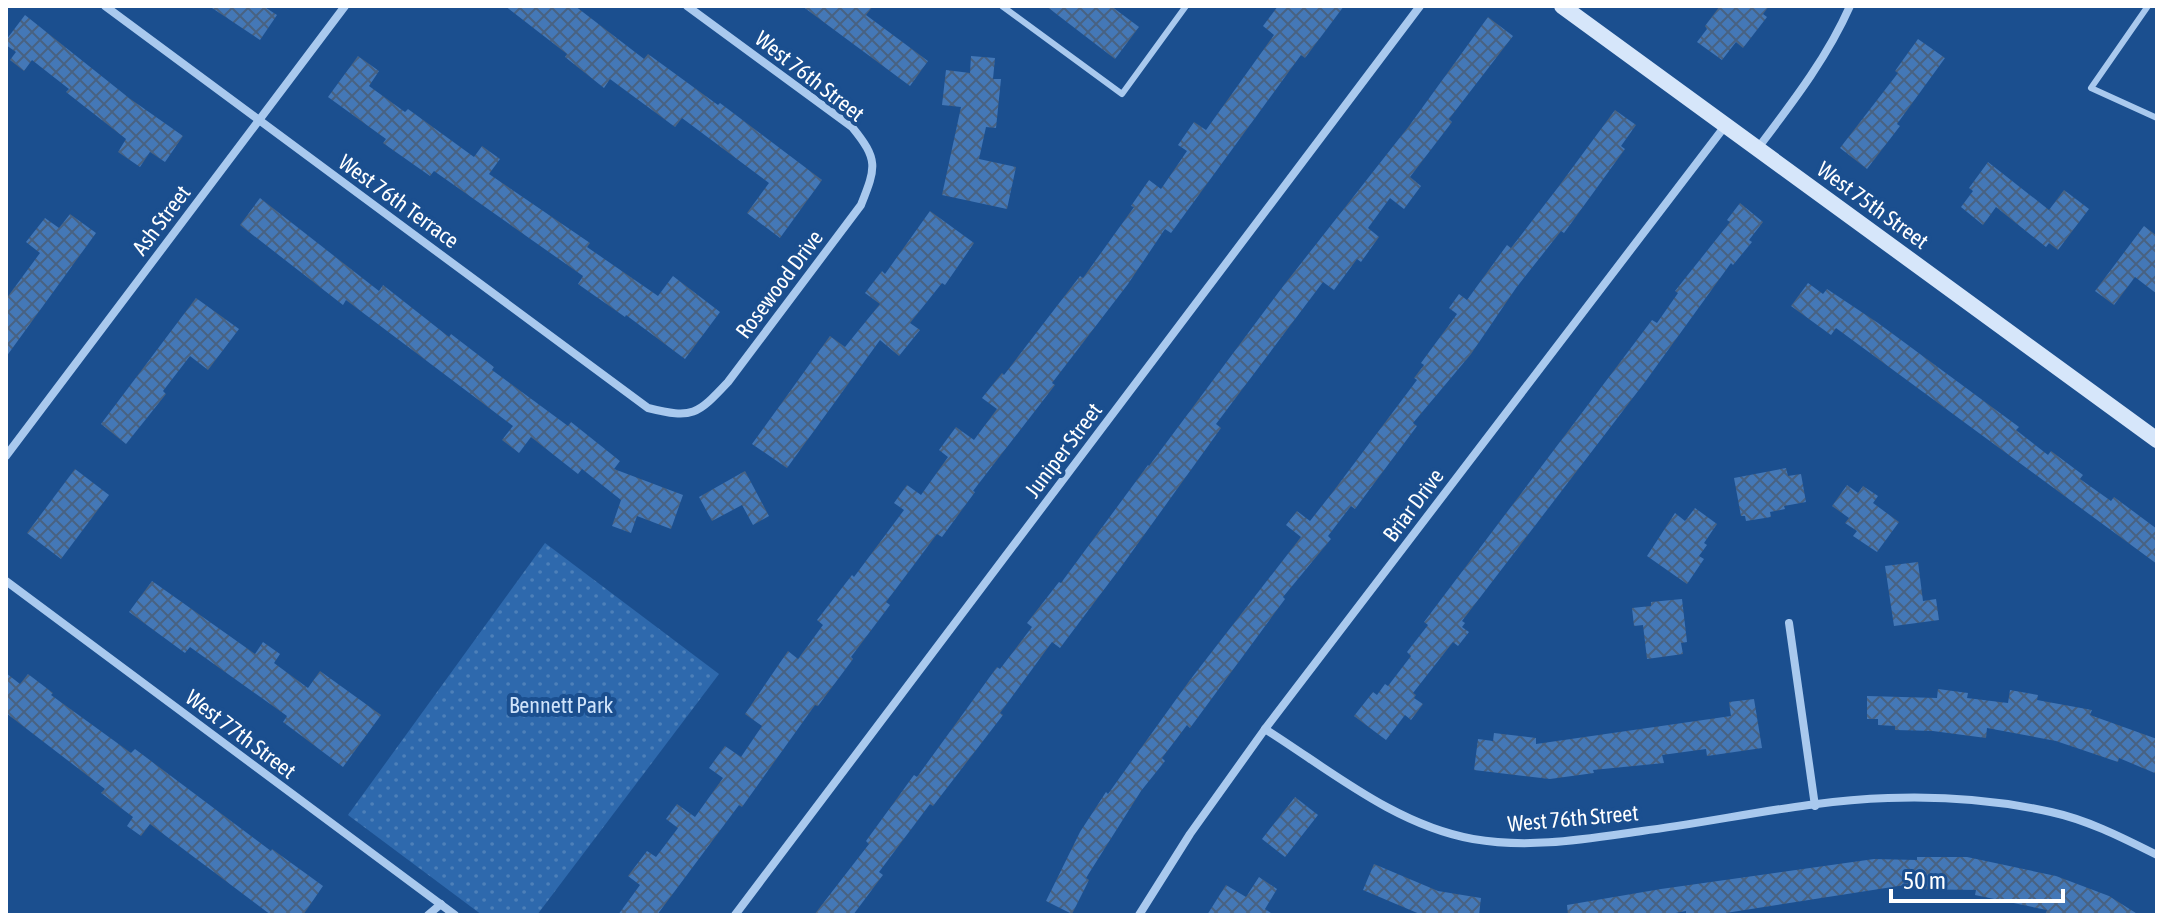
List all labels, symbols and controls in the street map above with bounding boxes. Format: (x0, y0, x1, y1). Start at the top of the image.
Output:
street label: West 76th Street (750, 25, 870, 127)
street label: West 76th Terrace (334, 149, 464, 253)
street label: West 75th Street (1812, 156, 1934, 254)
street label: Ash Street (126, 180, 196, 260)
street label: Rosewood Drive (730, 225, 828, 343)
street label: Juniper Street (1019, 398, 1107, 502)
street label: Briar Drive (1377, 463, 1449, 547)
street label: West 77th Street (181, 684, 301, 784)
park label: Bennett Park (509, 692, 613, 718)
street label: West 76th Street (1506, 799, 1640, 837)
scale bar (1891, 853, 2063, 903)
text: 50 m (1903, 867, 1946, 894)

